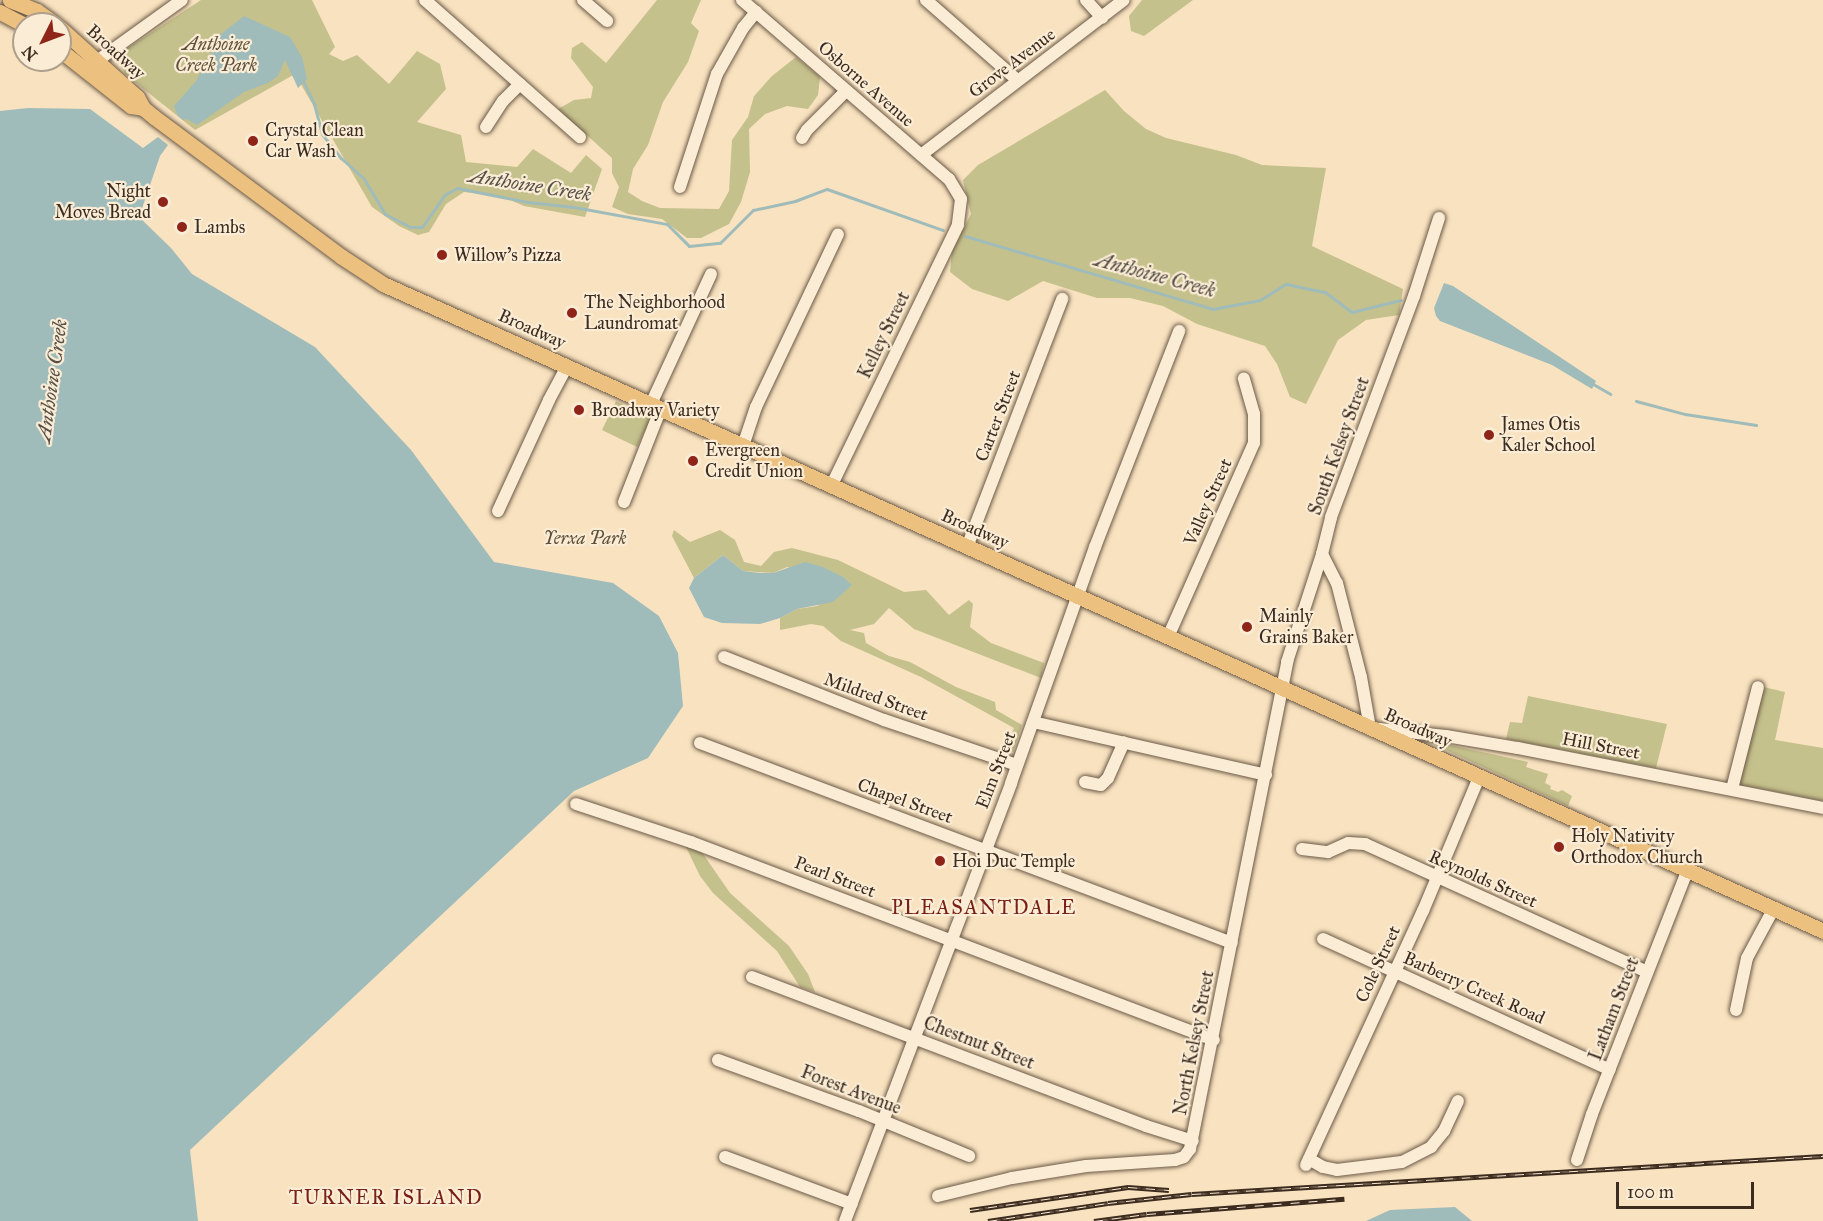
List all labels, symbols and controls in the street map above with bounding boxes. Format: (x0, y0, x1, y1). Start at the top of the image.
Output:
north arrow (12, 12, 72, 72)
street label: Broadway (82, 20, 150, 84)
street label: Grove Avenue (964, 23, 1060, 103)
park label: Anthoine Creek Park (175, 34, 257, 76)
street label: Osborne Avenue (814, 36, 918, 132)
text: N (18, 42, 41, 64)
place label: Crystal Clean Car Wash (265, 120, 364, 162)
marker: Crystal Clean Car Wash (246, 134, 260, 148)
water label: Anthoine Creek (467, 163, 593, 207)
place label: Night Moves Bread (55, 181, 151, 224)
marker: Night Moves Bread (156, 195, 170, 209)
place label: Lambs (194, 216, 245, 238)
marker: Lambs (175, 220, 189, 234)
place label: Willow's Pizza (454, 244, 561, 266)
water label: Anthoine Creek (1092, 247, 1218, 303)
marker: Willow's Pizza (435, 248, 449, 262)
street label: Kelley Street (854, 288, 914, 382)
place label: The Neighborhood Laundromat (584, 292, 725, 334)
street label: Broadway (495, 305, 569, 353)
marker: The Neighborhood Laundromat (565, 306, 579, 320)
water label: Anthoine Creek (31, 318, 73, 444)
street label: Carter Street (971, 367, 1025, 465)
street label: South Kelsey Street (1304, 374, 1374, 518)
place label: Broadway Variety (591, 399, 719, 421)
marker: Broadway Variety (572, 403, 586, 417)
place label: James Otis Kaler School (1501, 414, 1595, 456)
marker: James Otis Kaler School (1482, 428, 1496, 442)
place label: Evergreen Credit Union (705, 440, 803, 482)
marker: Evergreen Credit Union (686, 454, 700, 468)
street label: Valley Street (1179, 455, 1237, 549)
street label: Broadway (938, 505, 1012, 553)
park label: Yerxa Park (543, 527, 627, 549)
place label: Mainly Grains Baker (1259, 606, 1354, 648)
marker: Mainly Grains Baker (1240, 620, 1254, 634)
street label: Mildred Street (821, 668, 931, 726)
street label: Broadway (1381, 704, 1455, 752)
street label: Elm Street (971, 728, 1021, 812)
street label: Hill Street (1560, 728, 1642, 764)
street label: Chapel Street (854, 774, 956, 828)
place label: Holy Nativity Orthodox Church (1571, 826, 1703, 868)
marker: Holy Nativity Orthodox Church (1552, 840, 1566, 854)
street label: Reynolds Street (1425, 845, 1541, 913)
place label: Hoi Duc Temple (952, 850, 1075, 872)
street label: Pearl Street (791, 852, 879, 902)
marker: Hoi Duc Temple (933, 854, 947, 868)
district label: PLEASANTDALE (891, 895, 1077, 919)
street label: Cole Street (1351, 922, 1405, 1006)
street label: Barberry Creek Road (1400, 947, 1548, 1029)
street label: Latham Street (1584, 954, 1644, 1064)
street label: North Kelsey Street (1169, 969, 1219, 1117)
street label: Chestnut Street (921, 1012, 1037, 1074)
street label: Forest Avenue (798, 1061, 904, 1119)
scale bar (1619, 1170, 1757, 1208)
text: 100 m (1627, 1181, 1674, 1203)
district label: TURNER ISLAND (289, 1185, 483, 1209)

